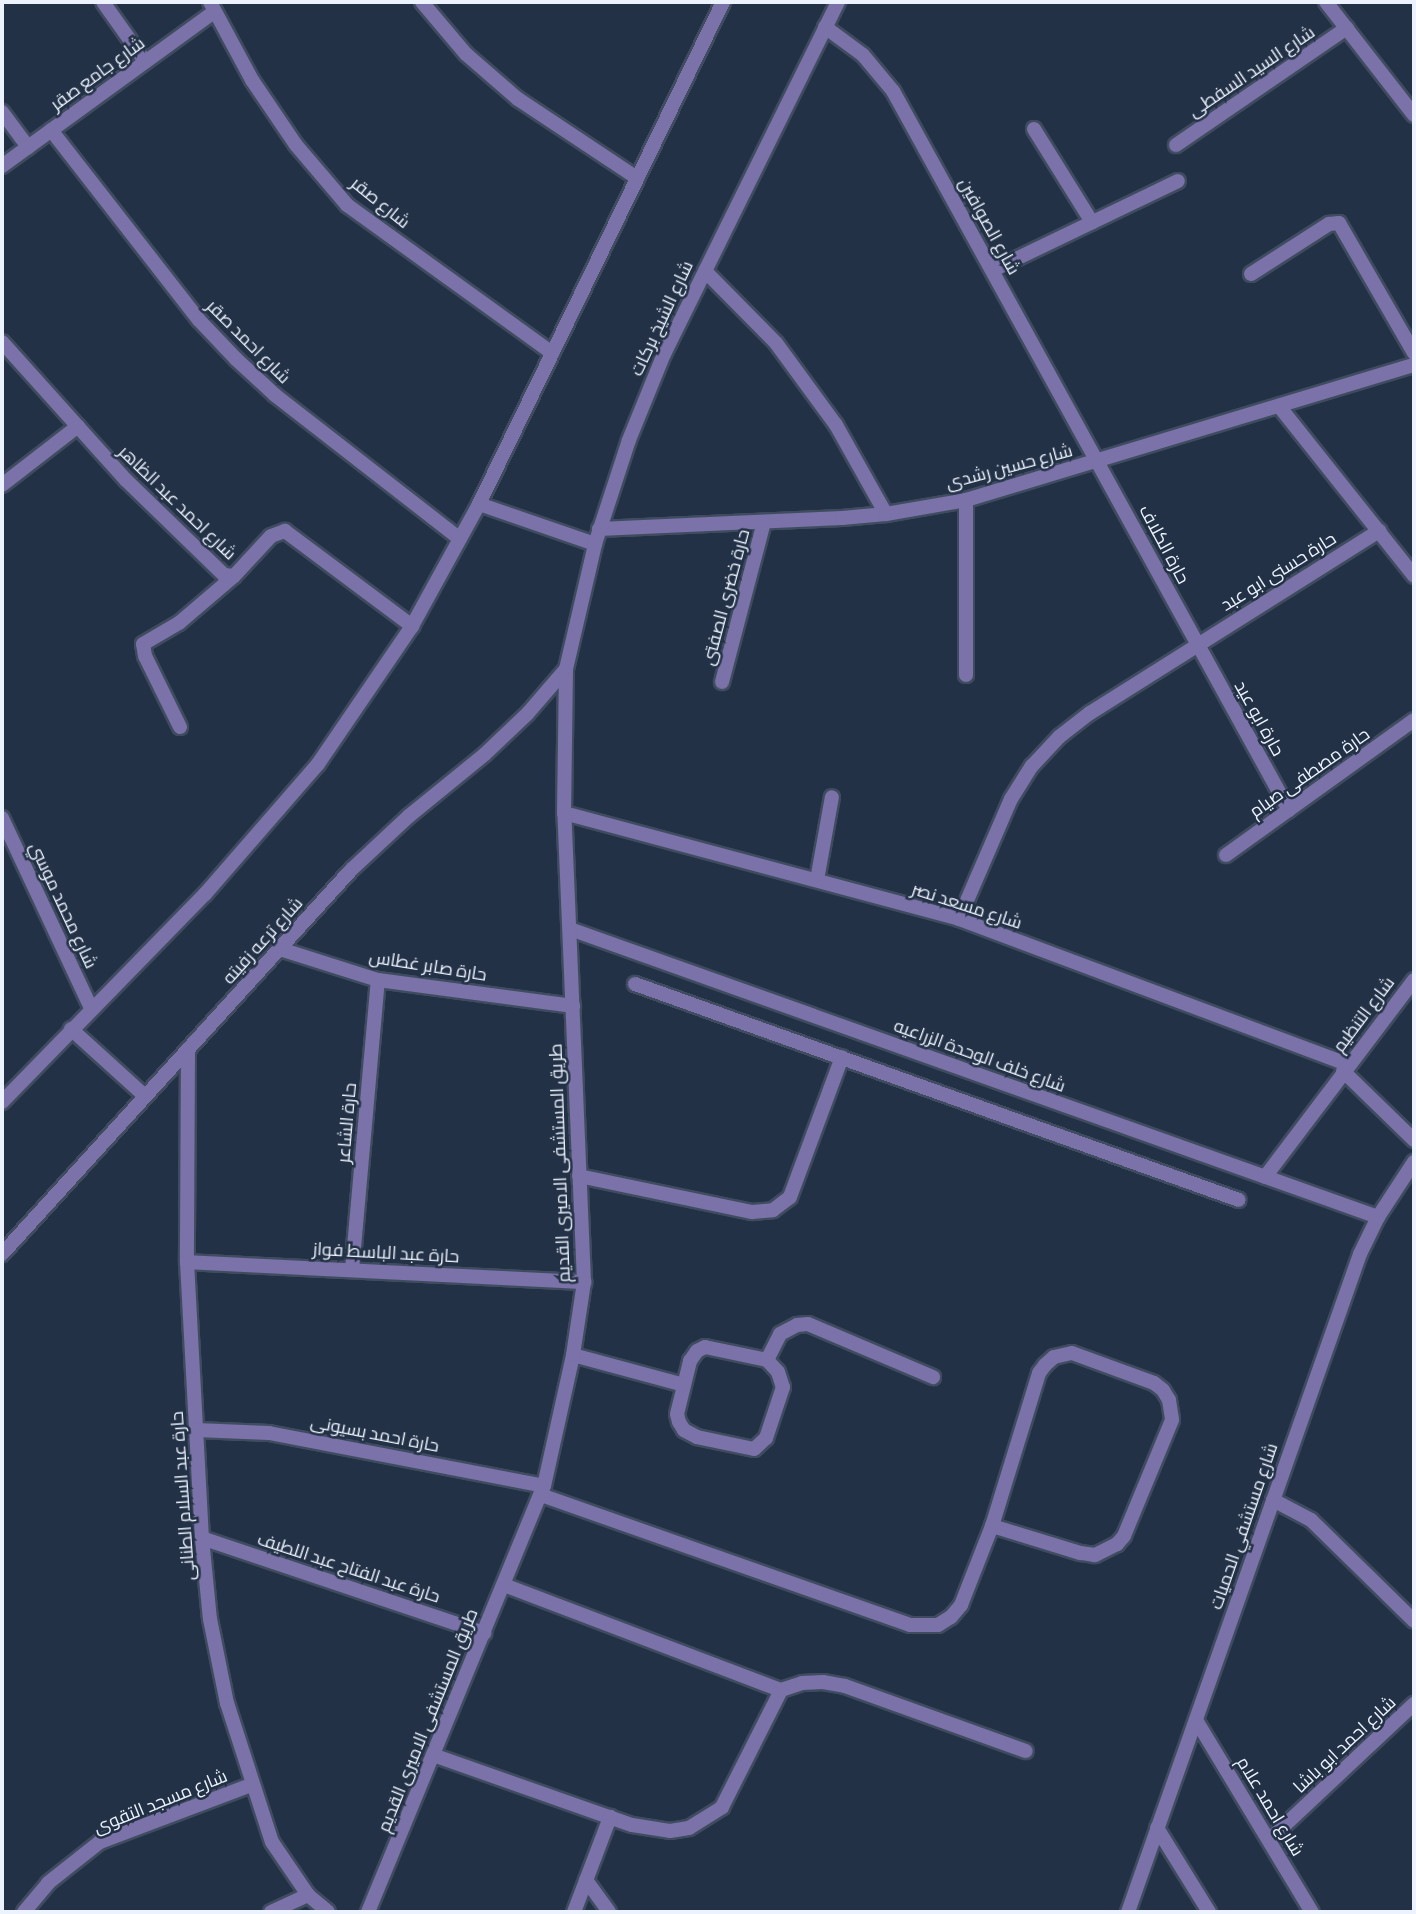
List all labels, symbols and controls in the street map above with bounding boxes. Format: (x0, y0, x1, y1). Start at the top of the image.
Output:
street label: شارع السيد السفطى (1184, 21, 1318, 121)
street label: شارع جامع صقر (45, 31, 149, 115)
street label: شارع صقر (347, 172, 415, 232)
street label: شارع الصوافين (954, 174, 1026, 278)
street label: شارع الشيخ بركات (625, 257, 697, 379)
street label: شارع احمد صقر (202, 294, 296, 388)
street label: شارع حسين رشدى (943, 439, 1075, 493)
street label: شارع احمد عبد الظاهر (114, 440, 242, 564)
street label: حارة الكلاف (1135, 501, 1195, 587)
street label: حارة خضرى الصفتى (696, 526, 754, 668)
street label: حارة حسنى ابو عبد (1216, 527, 1340, 615)
street label: حارة ابو عيد (1230, 676, 1290, 760)
street label: حارة مصطفى صيام (1245, 722, 1373, 822)
street label: شارع محمد موسي (25, 838, 103, 972)
street label: شارع مسعد نصر (909, 877, 1025, 933)
street label: شارع ترعه زفيته (217, 892, 307, 988)
street label: حارة صابر غطاس (368, 945, 488, 985)
street label: شارع التنظيم (1327, 972, 1399, 1056)
street label: شارع خلف الوحدة الزراعيه (891, 1014, 1069, 1096)
street label: طريق المستشفى الاميرى القديم (544, 1043, 574, 1283)
street label: حارة الشاعر (332, 1082, 360, 1164)
street label: حارة عبد الباسط فواز (312, 1237, 460, 1267)
street label: حارة احمد بسيونى (309, 1410, 441, 1456)
street label: حارة عبد السلام الطنانى (165, 1411, 199, 1581)
street label: شارع مستشفي الحميات (1204, 1440, 1282, 1612)
street label: حارة عبد الفتاح عبد اللطيف (255, 1527, 443, 1607)
street label: طريق المستشفى الاميرى القديم (372, 1605, 482, 1835)
street label: شارع احمد ابو باشا (1288, 1691, 1400, 1797)
street label: شارع احمد علام (1233, 1752, 1309, 1860)
street label: شارع مسجد التقوى (90, 1764, 230, 1838)

